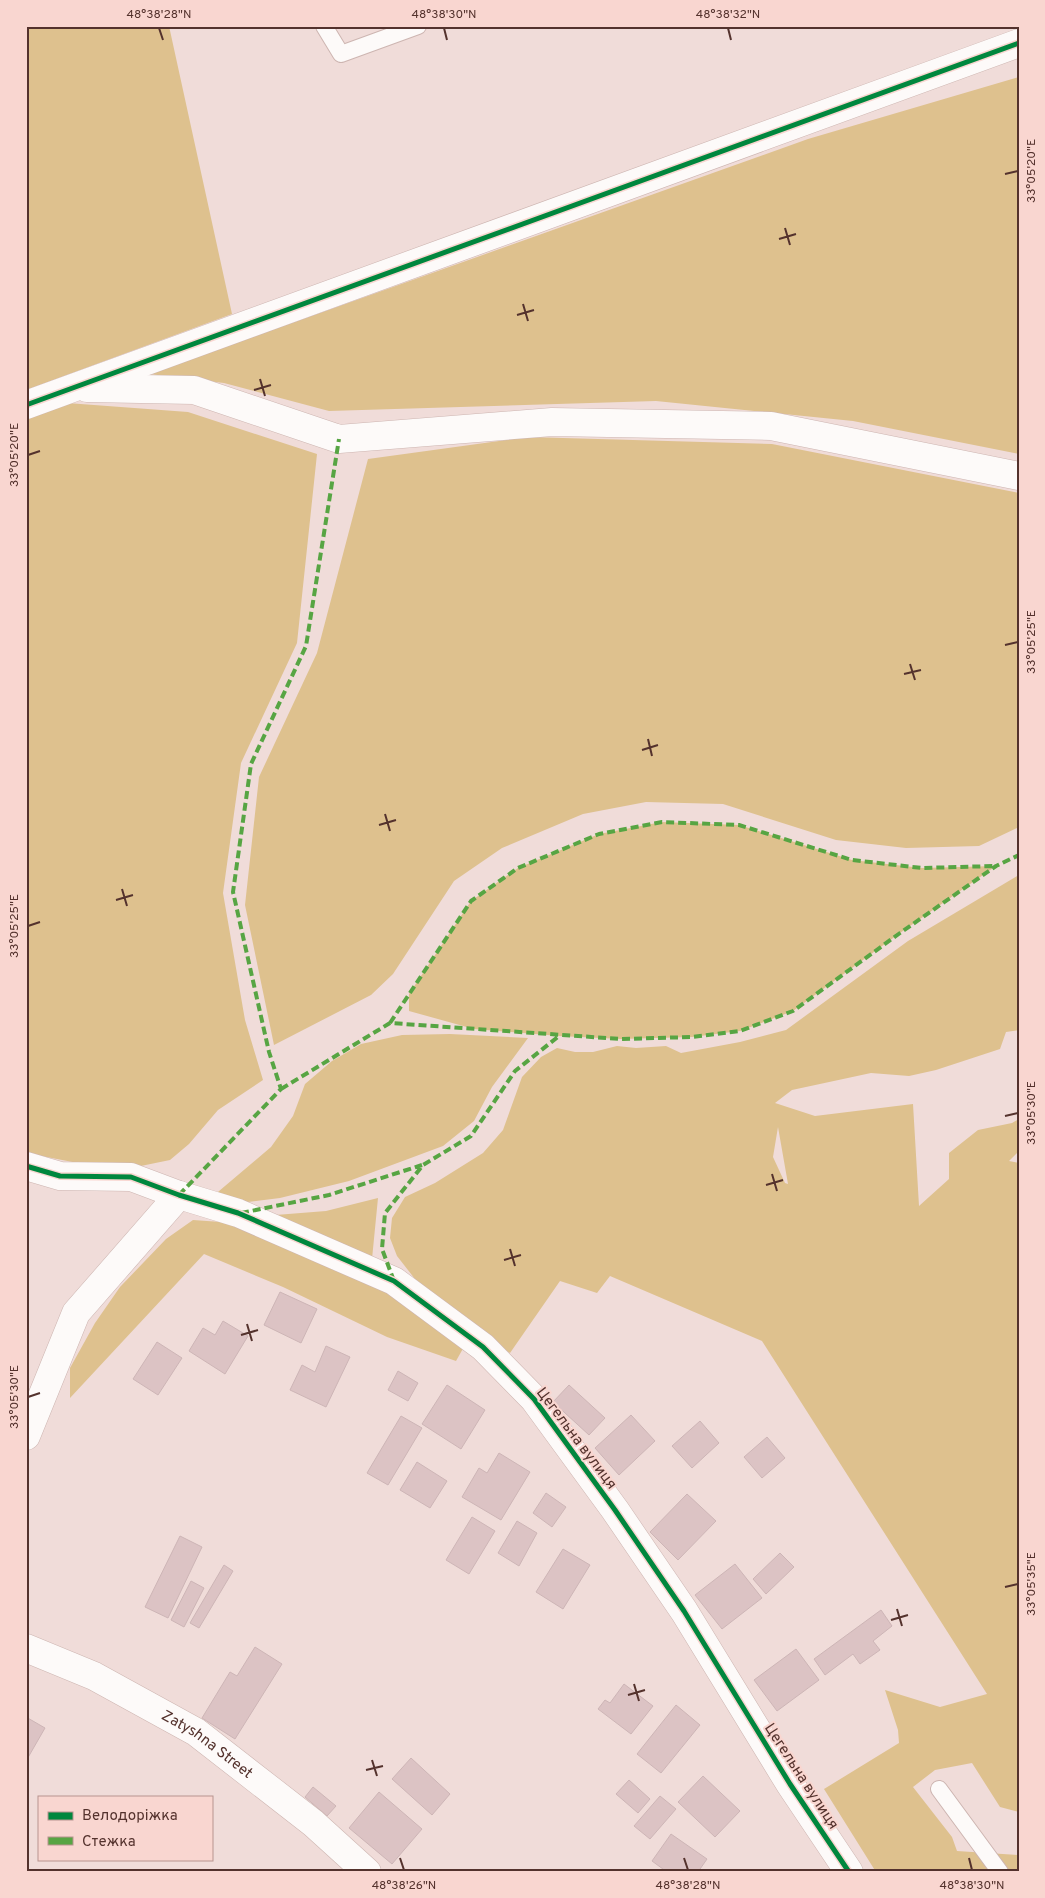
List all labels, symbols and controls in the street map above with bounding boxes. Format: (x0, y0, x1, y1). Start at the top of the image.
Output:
text: 48°38'28"N (127, 7, 191, 23)
text: 48°38'30"N (412, 7, 476, 23)
text: 48°38'32"N (696, 7, 760, 23)
text: 33°05'20"E (1024, 139, 1040, 203)
text: 33°05'20"E (7, 423, 23, 487)
text: 33°05'25"E (1024, 610, 1040, 674)
text: 33°05'25"E (7, 894, 23, 958)
text: 33°05'30"E (1024, 1081, 1040, 1145)
text: 33°05'30"E (7, 1365, 23, 1429)
street label: Цегельна вулиця (531, 1384, 620, 1494)
text: 33°05'35"E (1024, 1552, 1040, 1616)
street label: Zatyshna Street (158, 1707, 256, 1784)
street label: Цегельна вулиця (759, 1720, 842, 1833)
legend (38, 1796, 212, 1860)
text: Велодоріжка (82, 1807, 178, 1826)
text: Стежка (82, 1833, 136, 1852)
text: 48°38'26"N (372, 1878, 436, 1894)
text: 48°38'28"N (656, 1878, 720, 1894)
text: 48°38'30"N (940, 1878, 1004, 1894)

